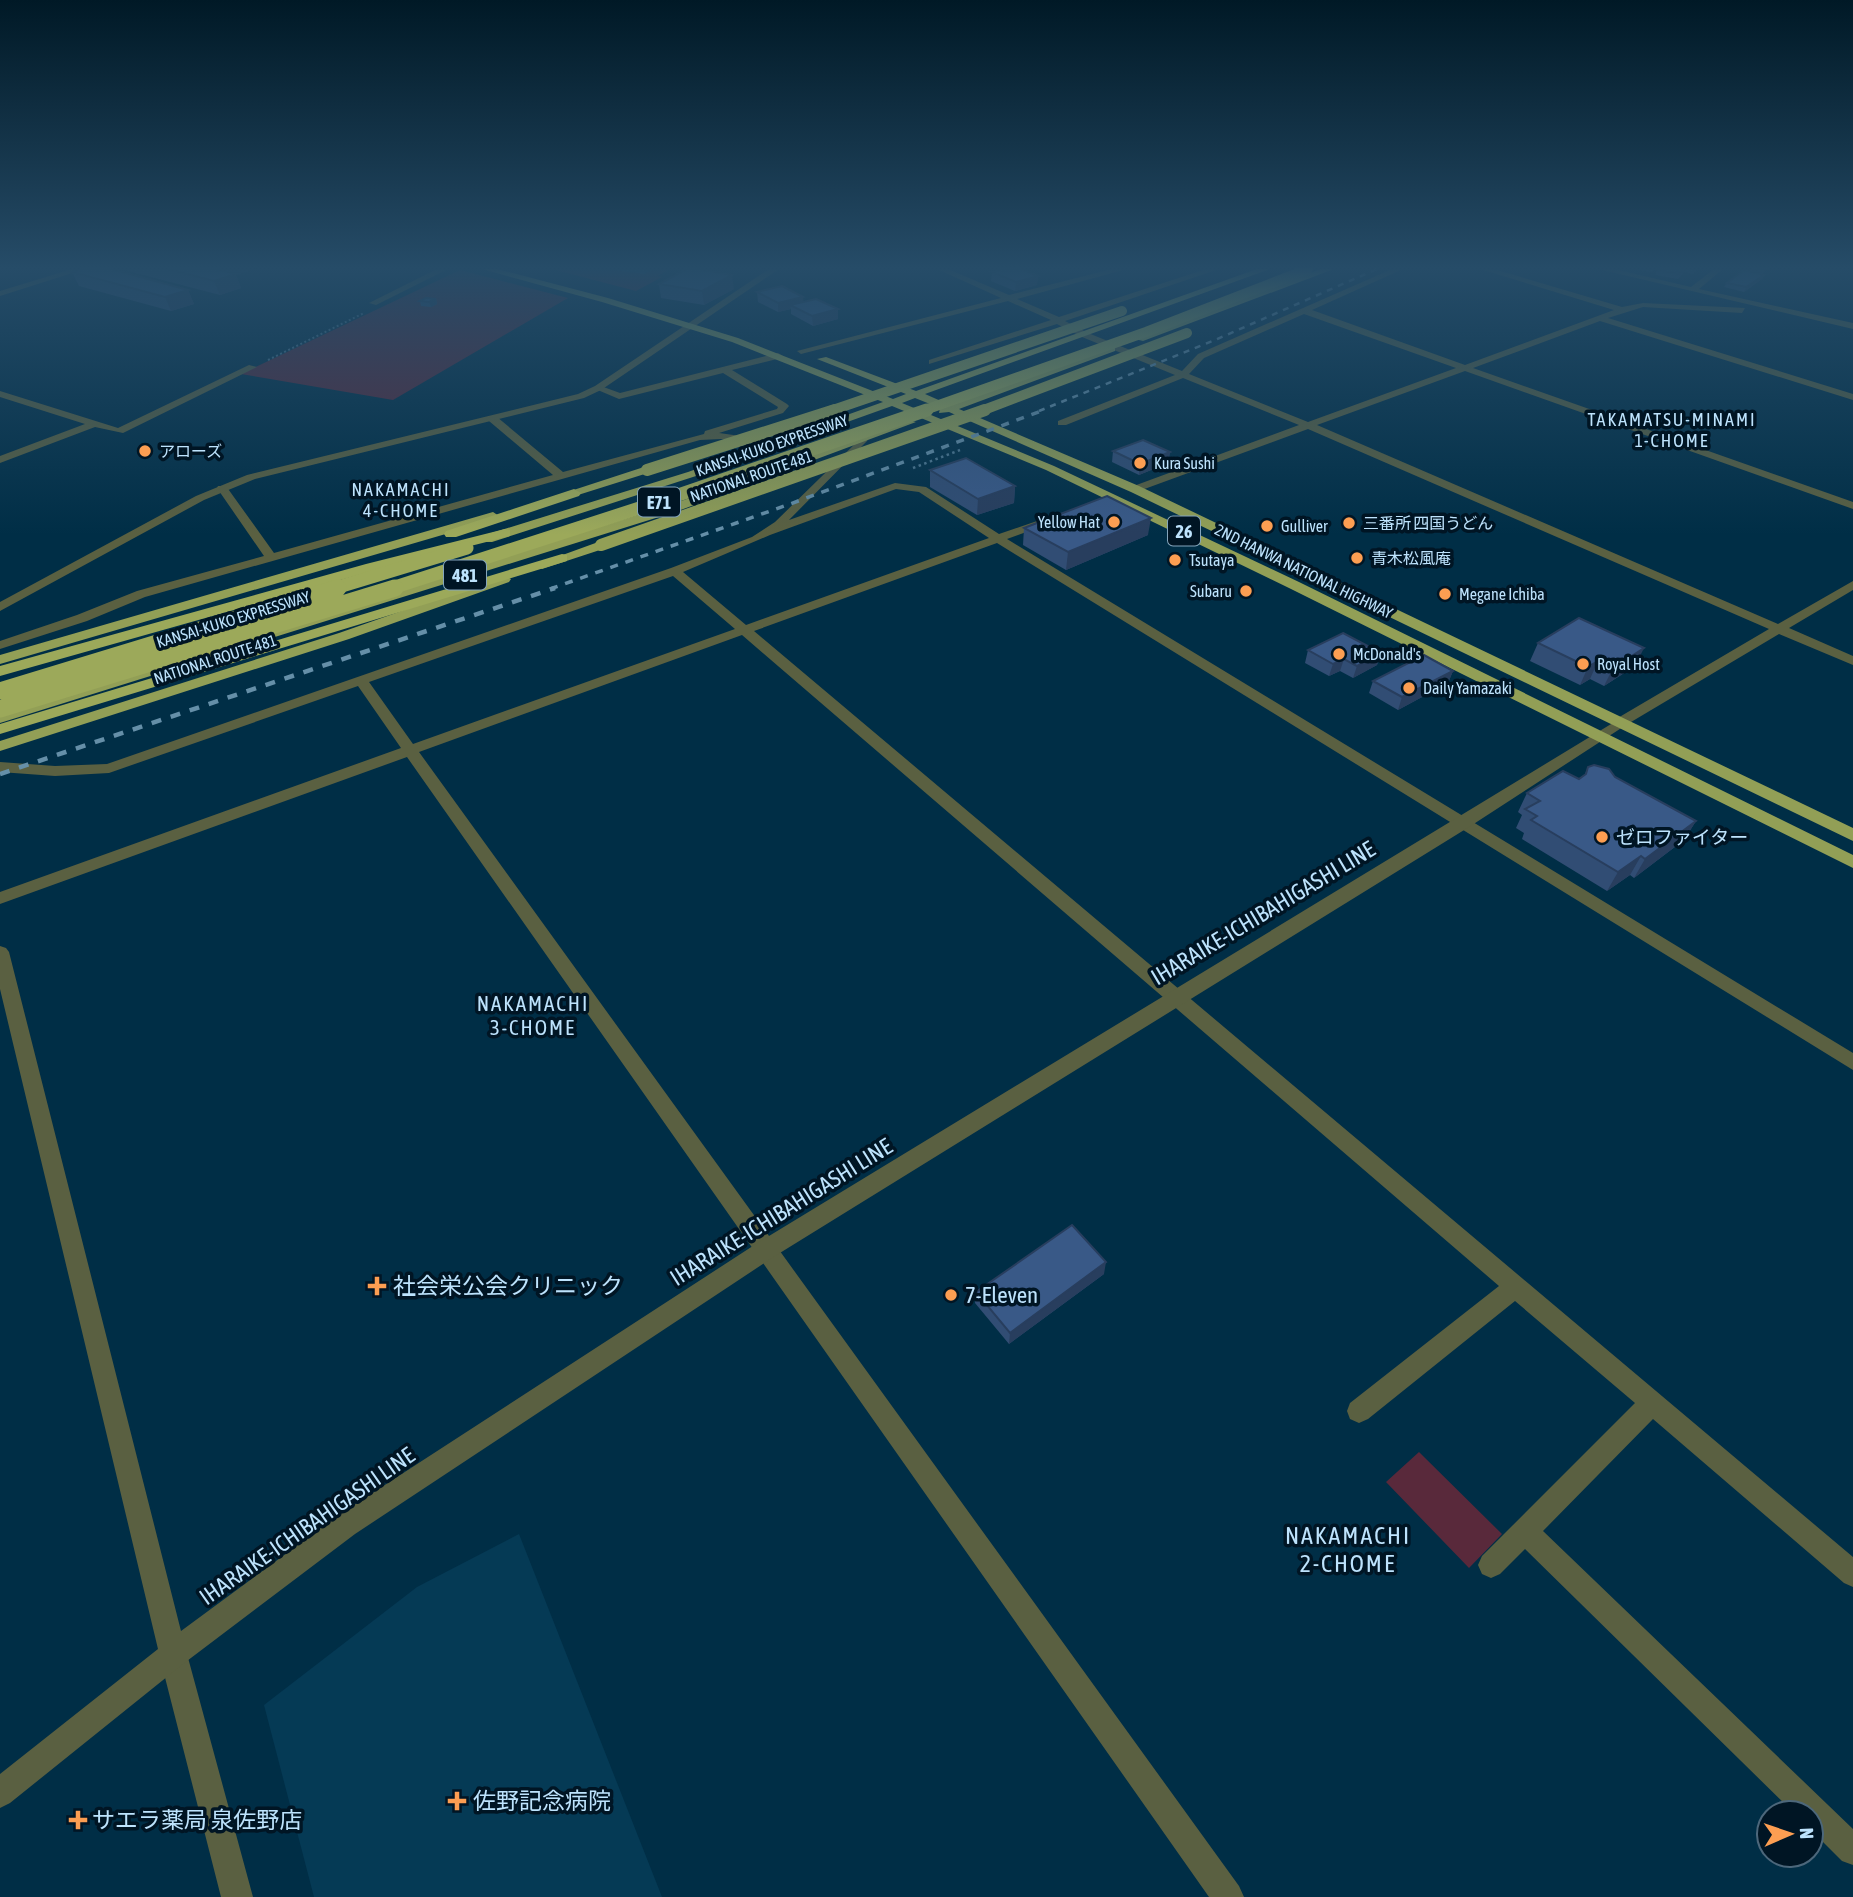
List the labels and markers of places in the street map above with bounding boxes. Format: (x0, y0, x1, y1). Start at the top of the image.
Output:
place label: アローズ (159, 442, 222, 460)
marker: アローズ (137, 443, 153, 459)
place label: Kura Sushi (1154, 454, 1215, 472)
marker: Kura Sushi (1132, 455, 1148, 471)
place label: Yellow Hat (1038, 513, 1100, 531)
marker: Yellow Hat (1106, 514, 1122, 530)
place label: 三番所 四国うどん (1363, 514, 1493, 532)
marker: 三番所 四国うどん (1341, 515, 1357, 531)
place label: Gulliver (1281, 517, 1328, 535)
marker: Gulliver (1259, 518, 1275, 534)
place label: 青木松風庵 (1371, 549, 1451, 567)
marker: 青木松風庵 (1349, 550, 1365, 566)
place label: Tsutaya (1189, 551, 1234, 570)
marker: Tsutaya (1167, 552, 1183, 568)
place label: Subaru (1190, 582, 1232, 600)
marker: Subaru (1238, 583, 1254, 599)
place label: Megane Ichiba (1459, 585, 1545, 604)
marker: Megane Ichiba (1437, 586, 1453, 602)
place label: McDonald's (1353, 645, 1422, 663)
marker: McDonald's (1331, 646, 1347, 662)
place label: Royal Host (1597, 655, 1660, 674)
marker: Royal Host (1575, 656, 1591, 672)
place label: Daily Yamazaki (1423, 679, 1512, 698)
marker: Daily Yamazaki (1401, 680, 1417, 696)
place label: ゼロファイター (1616, 826, 1748, 848)
marker: ゼロファイター (1594, 829, 1610, 845)
place label: 社会栄公会クリニック (393, 1273, 623, 1299)
marker: 社会栄公会クリニック (367, 1276, 387, 1296)
place label: 7-Eleven (965, 1282, 1038, 1308)
marker: 7-Eleven (943, 1287, 959, 1303)
place label: 佐野記念病院 (473, 1788, 611, 1814)
marker: 佐野記念病院 (447, 1791, 467, 1811)
place label: サエラ薬局 泉佐野店 (92, 1807, 302, 1833)
marker: サエラ薬局 泉佐野店 (70, 1812, 86, 1828)

